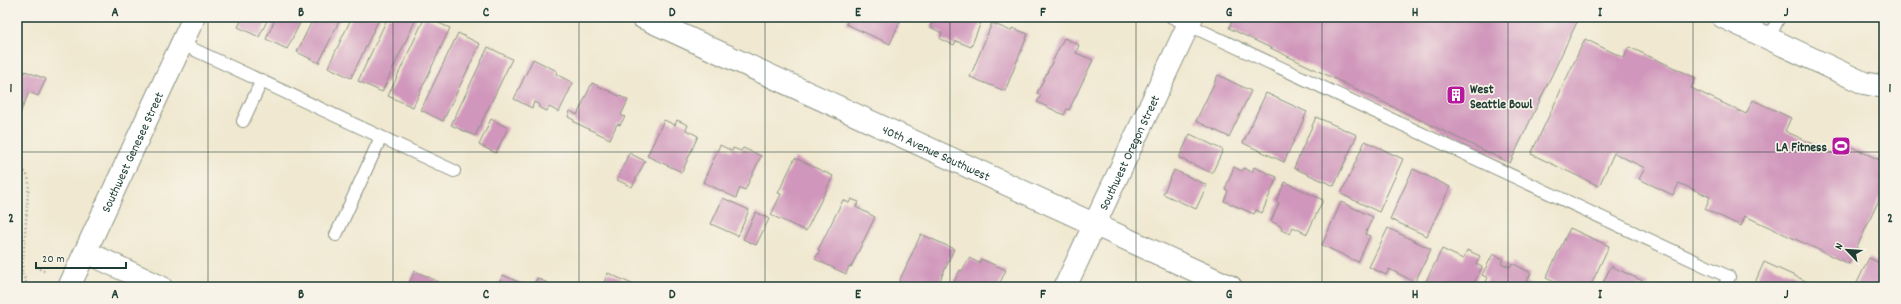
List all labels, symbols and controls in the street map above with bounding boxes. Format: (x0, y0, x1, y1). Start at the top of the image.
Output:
text: A (111, 4, 119, 23)
text: B (298, 4, 304, 23)
text: C (483, 4, 490, 23)
text: D (669, 4, 676, 23)
text: E (855, 4, 862, 23)
text: F (1040, 4, 1046, 23)
text: G (1226, 4, 1233, 23)
text: H (1412, 4, 1419, 23)
text: I (1598, 4, 1603, 23)
text: J (1784, 4, 1789, 23)
text: 1 (10, 80, 13, 99)
text: 1 (1889, 80, 1892, 99)
place label: West Seattle Bowl (1470, 81, 1533, 115)
building icon: West Seattle Bowl (1445, 84, 1467, 106)
street label: Southwest Genesee Street (98, 89, 170, 216)
street label: Southwest Oregon Street (1095, 92, 1166, 214)
street label: 40th Avenue Southwest (878, 121, 993, 187)
sports icon: LA Fitness (1830, 135, 1852, 157)
place label: LA Fitness (1776, 139, 1828, 158)
text: 2 (8, 210, 14, 229)
text: 2 (1887, 210, 1893, 229)
north arrow (1827, 230, 1867, 270)
text: N (1831, 240, 1848, 252)
scale bar (36, 244, 126, 270)
text: 20 m (42, 251, 65, 268)
text: A (111, 286, 119, 304)
text: B (298, 286, 304, 304)
text: C (483, 286, 490, 304)
text: D (669, 286, 676, 304)
text: E (855, 286, 862, 304)
text: F (1040, 286, 1046, 304)
text: G (1226, 286, 1233, 304)
text: H (1412, 286, 1419, 304)
text: I (1598, 286, 1603, 304)
text: J (1784, 286, 1789, 304)

